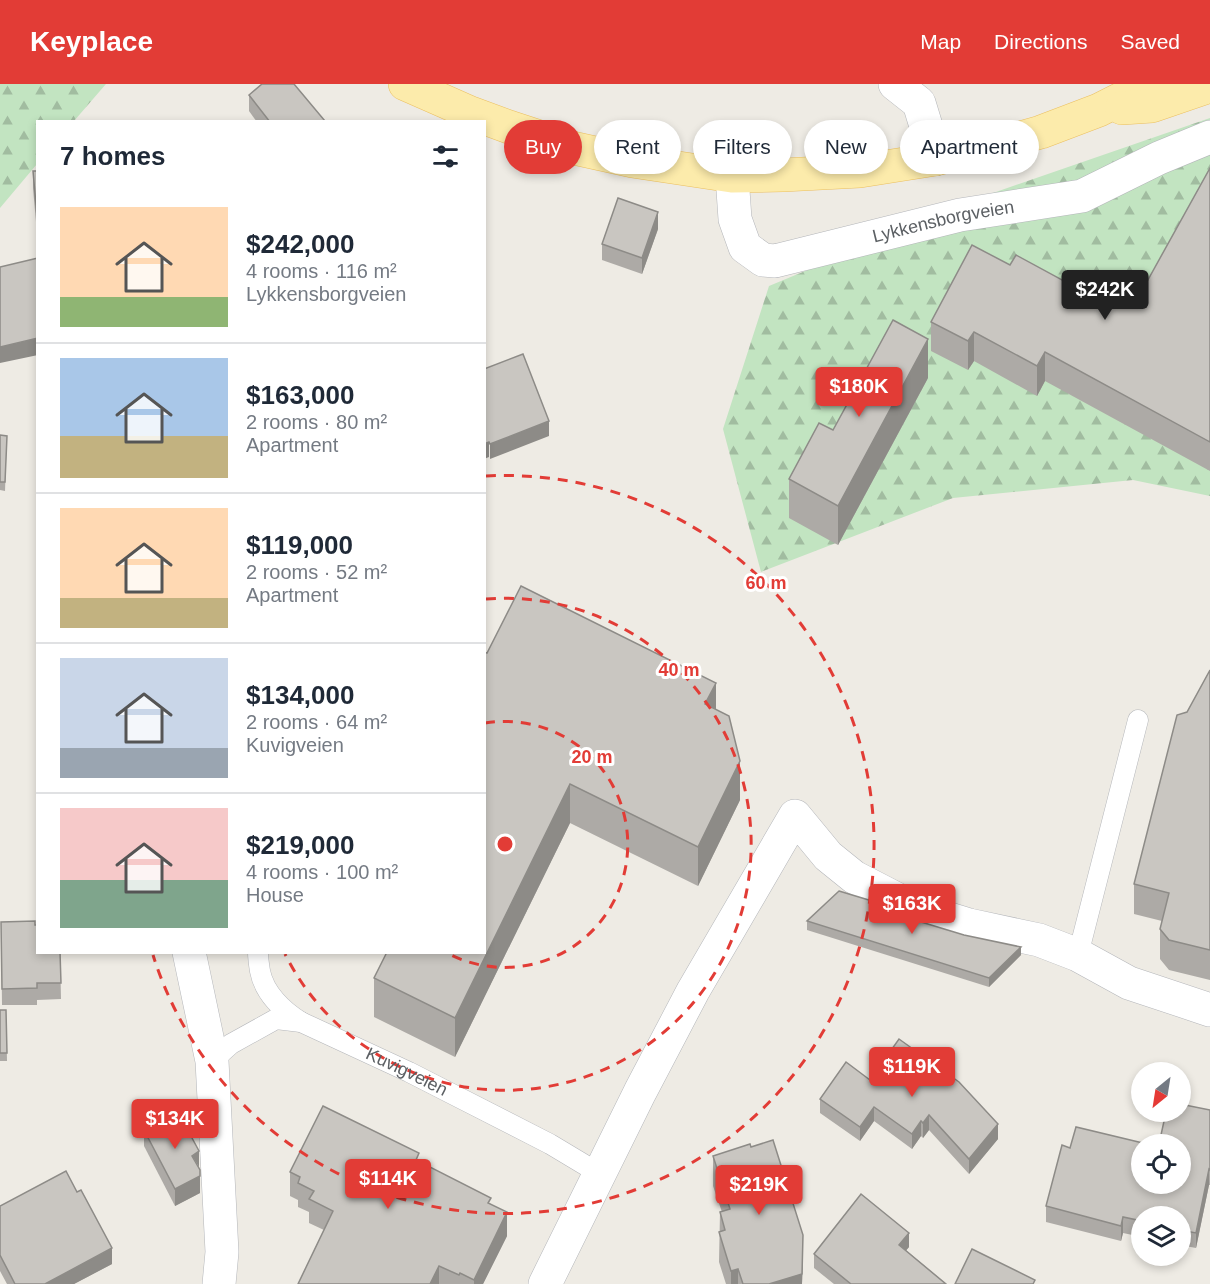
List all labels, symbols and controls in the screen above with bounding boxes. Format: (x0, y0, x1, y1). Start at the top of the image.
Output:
text: Keyplace (30, 26, 153, 57)
text: Map (920, 30, 961, 53)
text: Directions (994, 30, 1087, 53)
text: Saved (1120, 30, 1180, 53)
chip: Buy (504, 120, 582, 174)
chip: Rent (594, 120, 681, 174)
chip: Filters (693, 120, 792, 174)
chip: New (804, 120, 888, 174)
chip: Apartment (900, 120, 1039, 174)
icon: filters (429, 140, 462, 173)
text: 7 homes (60, 141, 166, 171)
street label: Lykkensborgveien (870, 197, 1015, 246)
text: $242,000 (246, 229, 354, 259)
icon: home (108, 231, 180, 303)
text: 4 rooms · 116 m² (246, 260, 397, 282)
pin: $242K (1063, 270, 1147, 321)
text: $242K (1076, 278, 1134, 300)
text: Lykkensborgveien (246, 283, 406, 305)
pin: $180K (817, 367, 901, 418)
text: $180K (830, 375, 888, 397)
text: $163,000 (246, 380, 354, 410)
icon: home (108, 382, 180, 454)
text: 2 rooms · 80 m² (246, 411, 387, 433)
text: Apartment (246, 434, 338, 456)
text: $119,000 (246, 530, 353, 560)
icon: home (108, 532, 180, 604)
text: 2 rooms · 52 m² (246, 561, 387, 583)
text: 60 m (745, 573, 787, 593)
text: Apartment (246, 584, 338, 606)
text: 40 m (658, 660, 700, 680)
text: $134,000 (246, 680, 354, 710)
icon: home (108, 682, 180, 754)
text: 2 rooms · 64 m² (246, 711, 387, 733)
text: Kuvigveien (246, 734, 344, 756)
text: 20 m (571, 747, 613, 767)
text: $219,000 (246, 830, 354, 860)
icon: home (108, 832, 180, 904)
centre of rings (495, 834, 515, 854)
text: 4 rooms · 100 m² (246, 861, 398, 883)
text: House (246, 884, 304, 906)
pin: $163K (870, 884, 954, 935)
text: $163K (883, 892, 941, 914)
street label: Kuvigveien (363, 1044, 451, 1100)
pin: $119K (870, 1047, 954, 1098)
text: $119K (883, 1055, 941, 1077)
north arrow (1131, 1062, 1191, 1122)
map controls (1131, 1062, 1191, 1266)
pin: $134K (133, 1099, 217, 1150)
text: $134K (146, 1107, 204, 1129)
button: locate (1131, 1134, 1191, 1194)
pin: $114K (346, 1159, 430, 1210)
pin: $219K (717, 1165, 801, 1216)
text: $114K (359, 1167, 417, 1189)
text: $219K (730, 1173, 788, 1195)
button: layers (1131, 1206, 1191, 1266)

